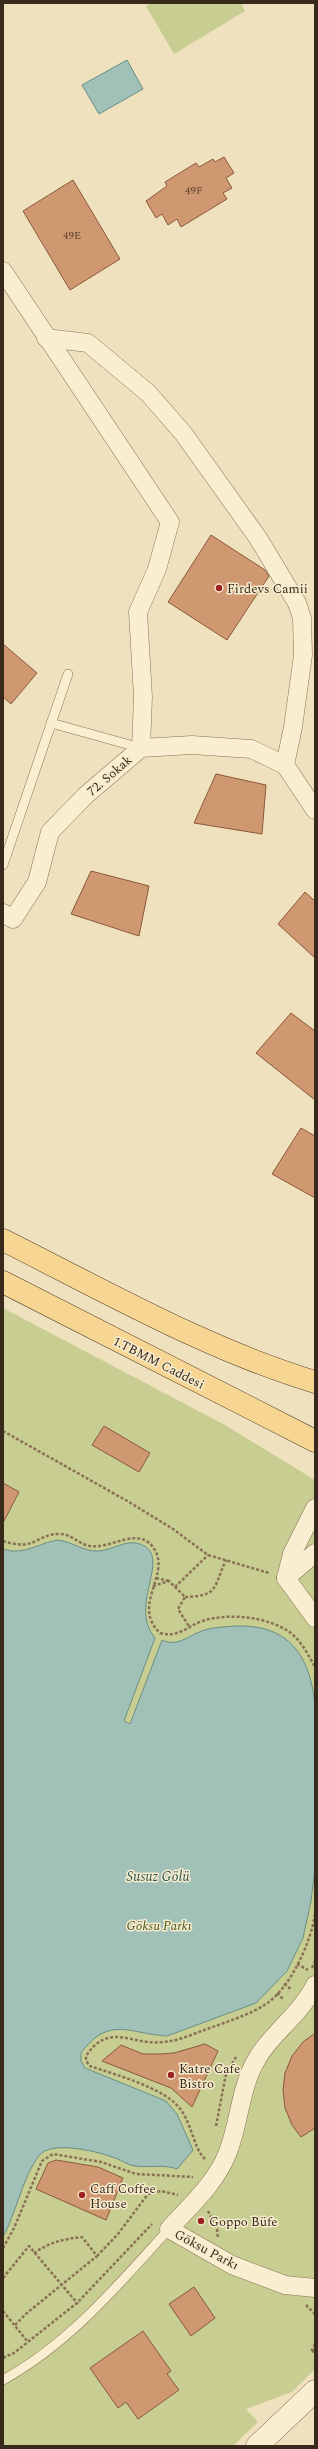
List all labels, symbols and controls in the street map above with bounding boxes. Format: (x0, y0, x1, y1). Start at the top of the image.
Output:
house number: 49F (185, 182, 203, 199)
house number: 49E (63, 227, 81, 244)
place label: Firdevs Camii (227, 579, 308, 599)
marker: Firdevs Camii (214, 583, 224, 593)
street label: 72. Sokak (83, 750, 137, 801)
street label: 1.TBMM Caddesi (109, 1331, 208, 1395)
water label: Susuz Gölü (126, 1866, 190, 1887)
park label: Göksu Parkı (127, 1916, 192, 1936)
place label: Katre Cafe Bistro (179, 2059, 240, 2094)
marker: Katre Cafe Bistro (166, 2070, 176, 2080)
place label: Caff Coffee House (90, 2179, 156, 2214)
marker: Caff Coffee House (77, 2190, 87, 2200)
place label: Goppo Büfe (209, 2212, 278, 2232)
marker: Goppo Büfe (196, 2216, 206, 2226)
street label: Göksu Parkı (171, 2224, 242, 2275)

